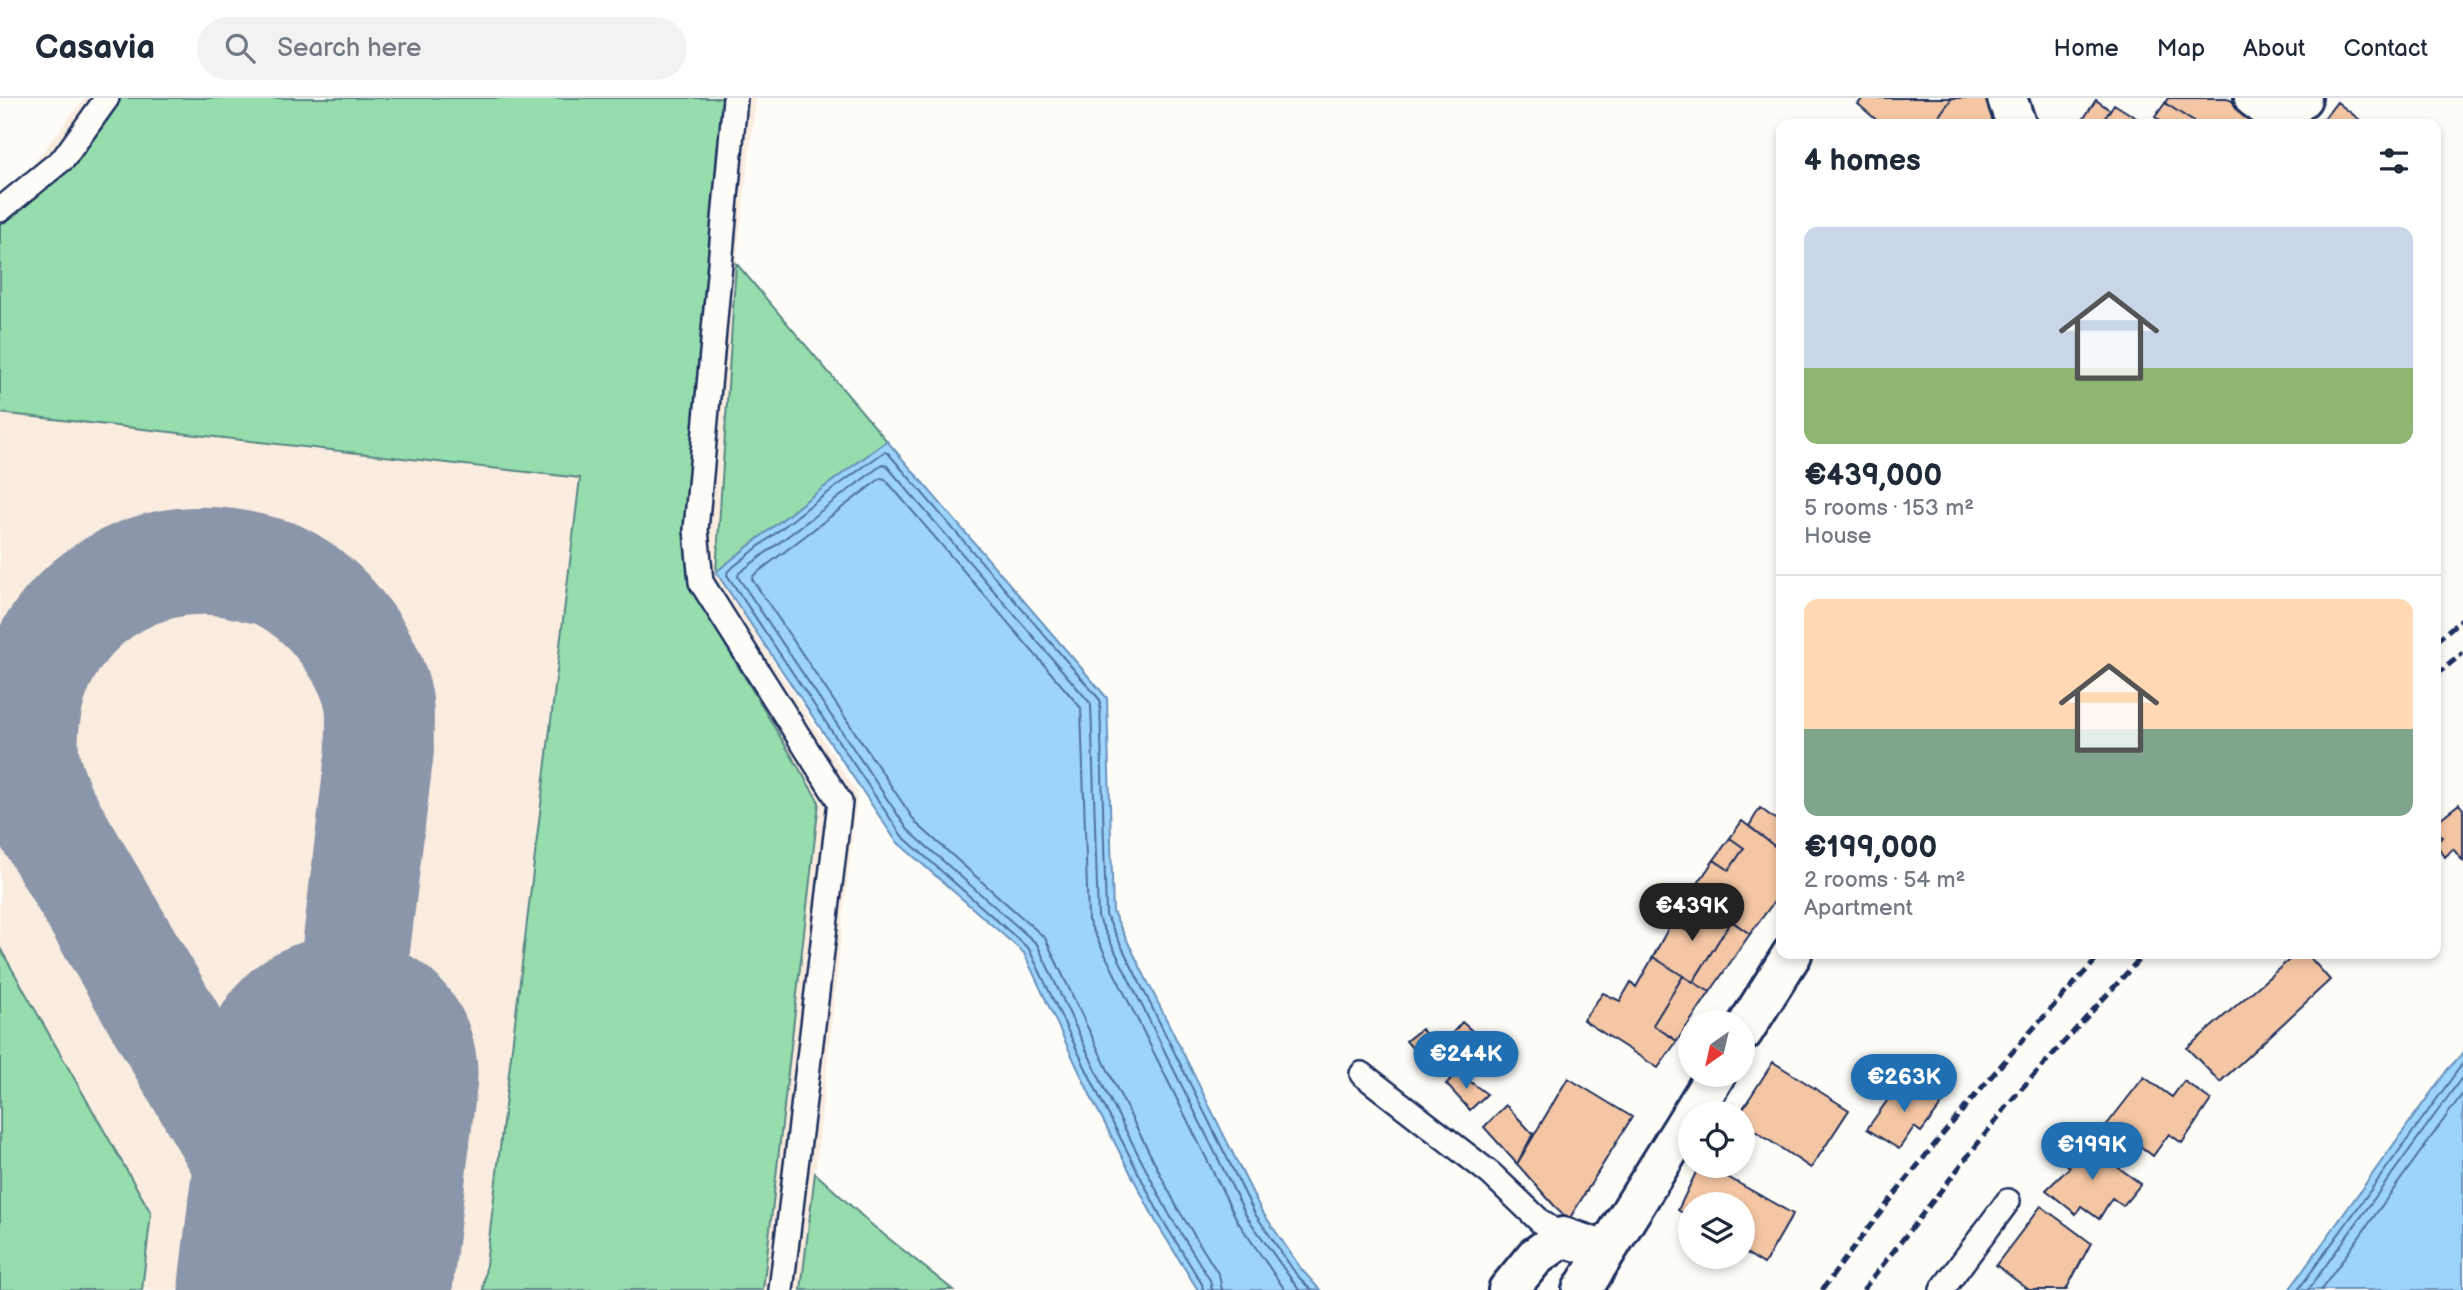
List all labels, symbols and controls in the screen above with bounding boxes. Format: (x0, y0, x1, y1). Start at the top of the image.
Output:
search box (197, 17, 687, 80)
text: Casavia (35, 28, 155, 68)
icon: search (221, 29, 259, 67)
text: Search here (277, 33, 421, 64)
text: Home (2054, 34, 2119, 63)
text: Map (2157, 34, 2205, 63)
text: About (2243, 34, 2305, 63)
text: Contact (2343, 34, 2428, 63)
icon: filters (2375, 142, 2413, 180)
text: 4 homes (1804, 143, 1921, 179)
icon: home (2046, 273, 2172, 399)
text: €439,000 (1804, 458, 1942, 494)
text: 5 rooms · 153 m² (1804, 494, 1974, 522)
text: House (1804, 522, 1871, 550)
icon: home (2046, 645, 2172, 771)
text: €199,000 (1804, 830, 1937, 866)
text: 2 rooms · 54 m² (1804, 866, 1966, 894)
pin: €439K (1643, 884, 1741, 943)
text: €439K (1655, 892, 1729, 920)
text: Apartment (1804, 894, 1913, 922)
north arrow (1678, 1010, 1755, 1087)
map controls (1678, 1010, 1755, 1269)
pin: €244K (1417, 1032, 1515, 1091)
text: €244K (1430, 1040, 1502, 1068)
pin: €263K (1855, 1054, 1953, 1114)
text: €263K (1867, 1063, 1941, 1091)
button: locate (1678, 1101, 1755, 1178)
pin: €199K (2043, 1122, 2141, 1182)
text: €199K (2057, 1131, 2127, 1159)
button: layers (1678, 1192, 1755, 1269)

